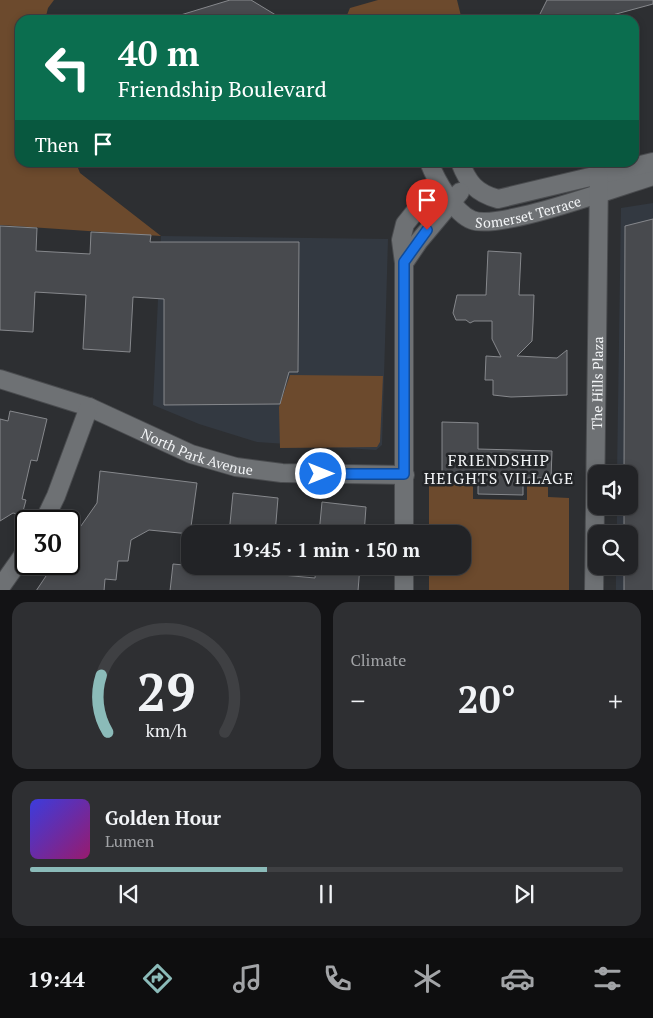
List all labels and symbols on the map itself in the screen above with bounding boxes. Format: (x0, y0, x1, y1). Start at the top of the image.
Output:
pin (406, 179, 448, 230)
street label: Somerset Terrace (474, 191, 583, 231)
street label: The Hills Plaza (586, 336, 607, 430)
street label: North Park Avenue (139, 423, 254, 479)
position arrow (294, 447, 346, 499)
district label: FRIENDSHIP HEIGHTS VILLAGE (424, 449, 574, 489)
speed limit sign: 30 (15, 510, 80, 575)

